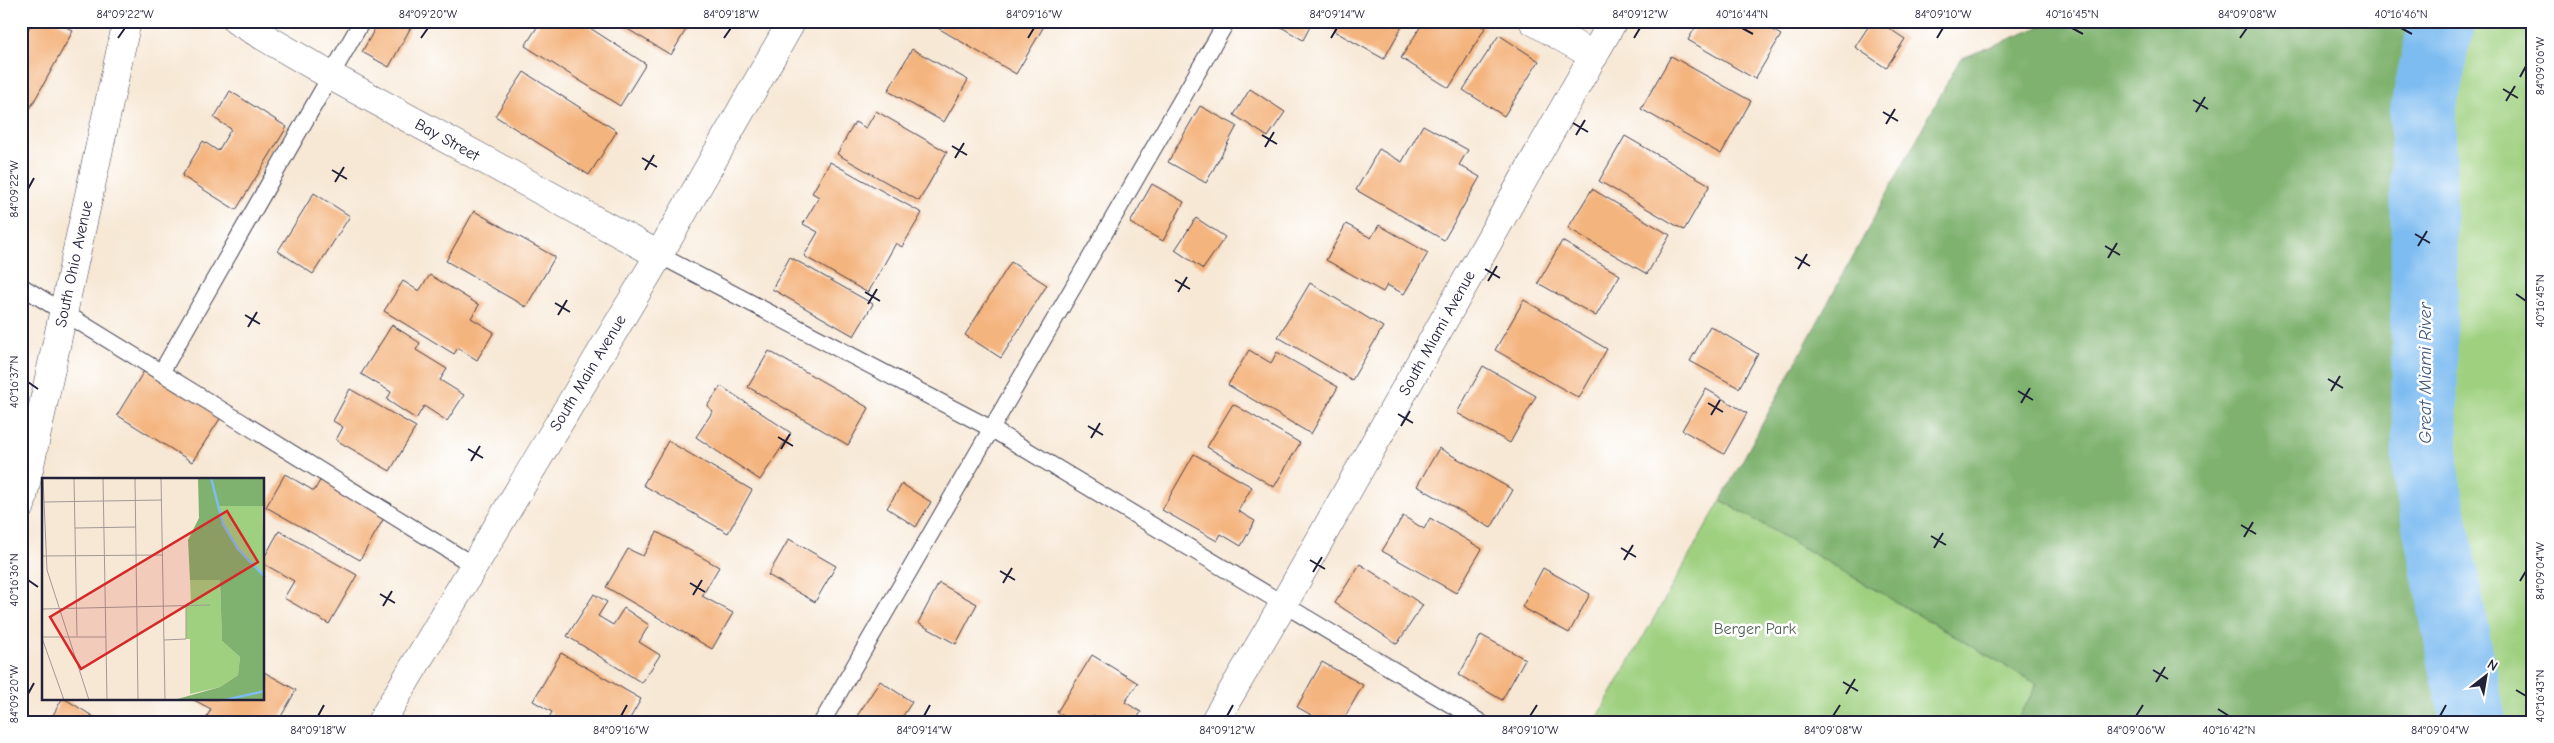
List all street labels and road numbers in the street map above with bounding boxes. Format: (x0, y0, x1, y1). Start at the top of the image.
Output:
street label: Bay Street (412, 115, 483, 165)
street label: South Ohio Avenue (52, 199, 96, 329)
street label: South Miami Avenue (1395, 267, 1479, 399)
street label: South Main Avenue (546, 312, 630, 434)

